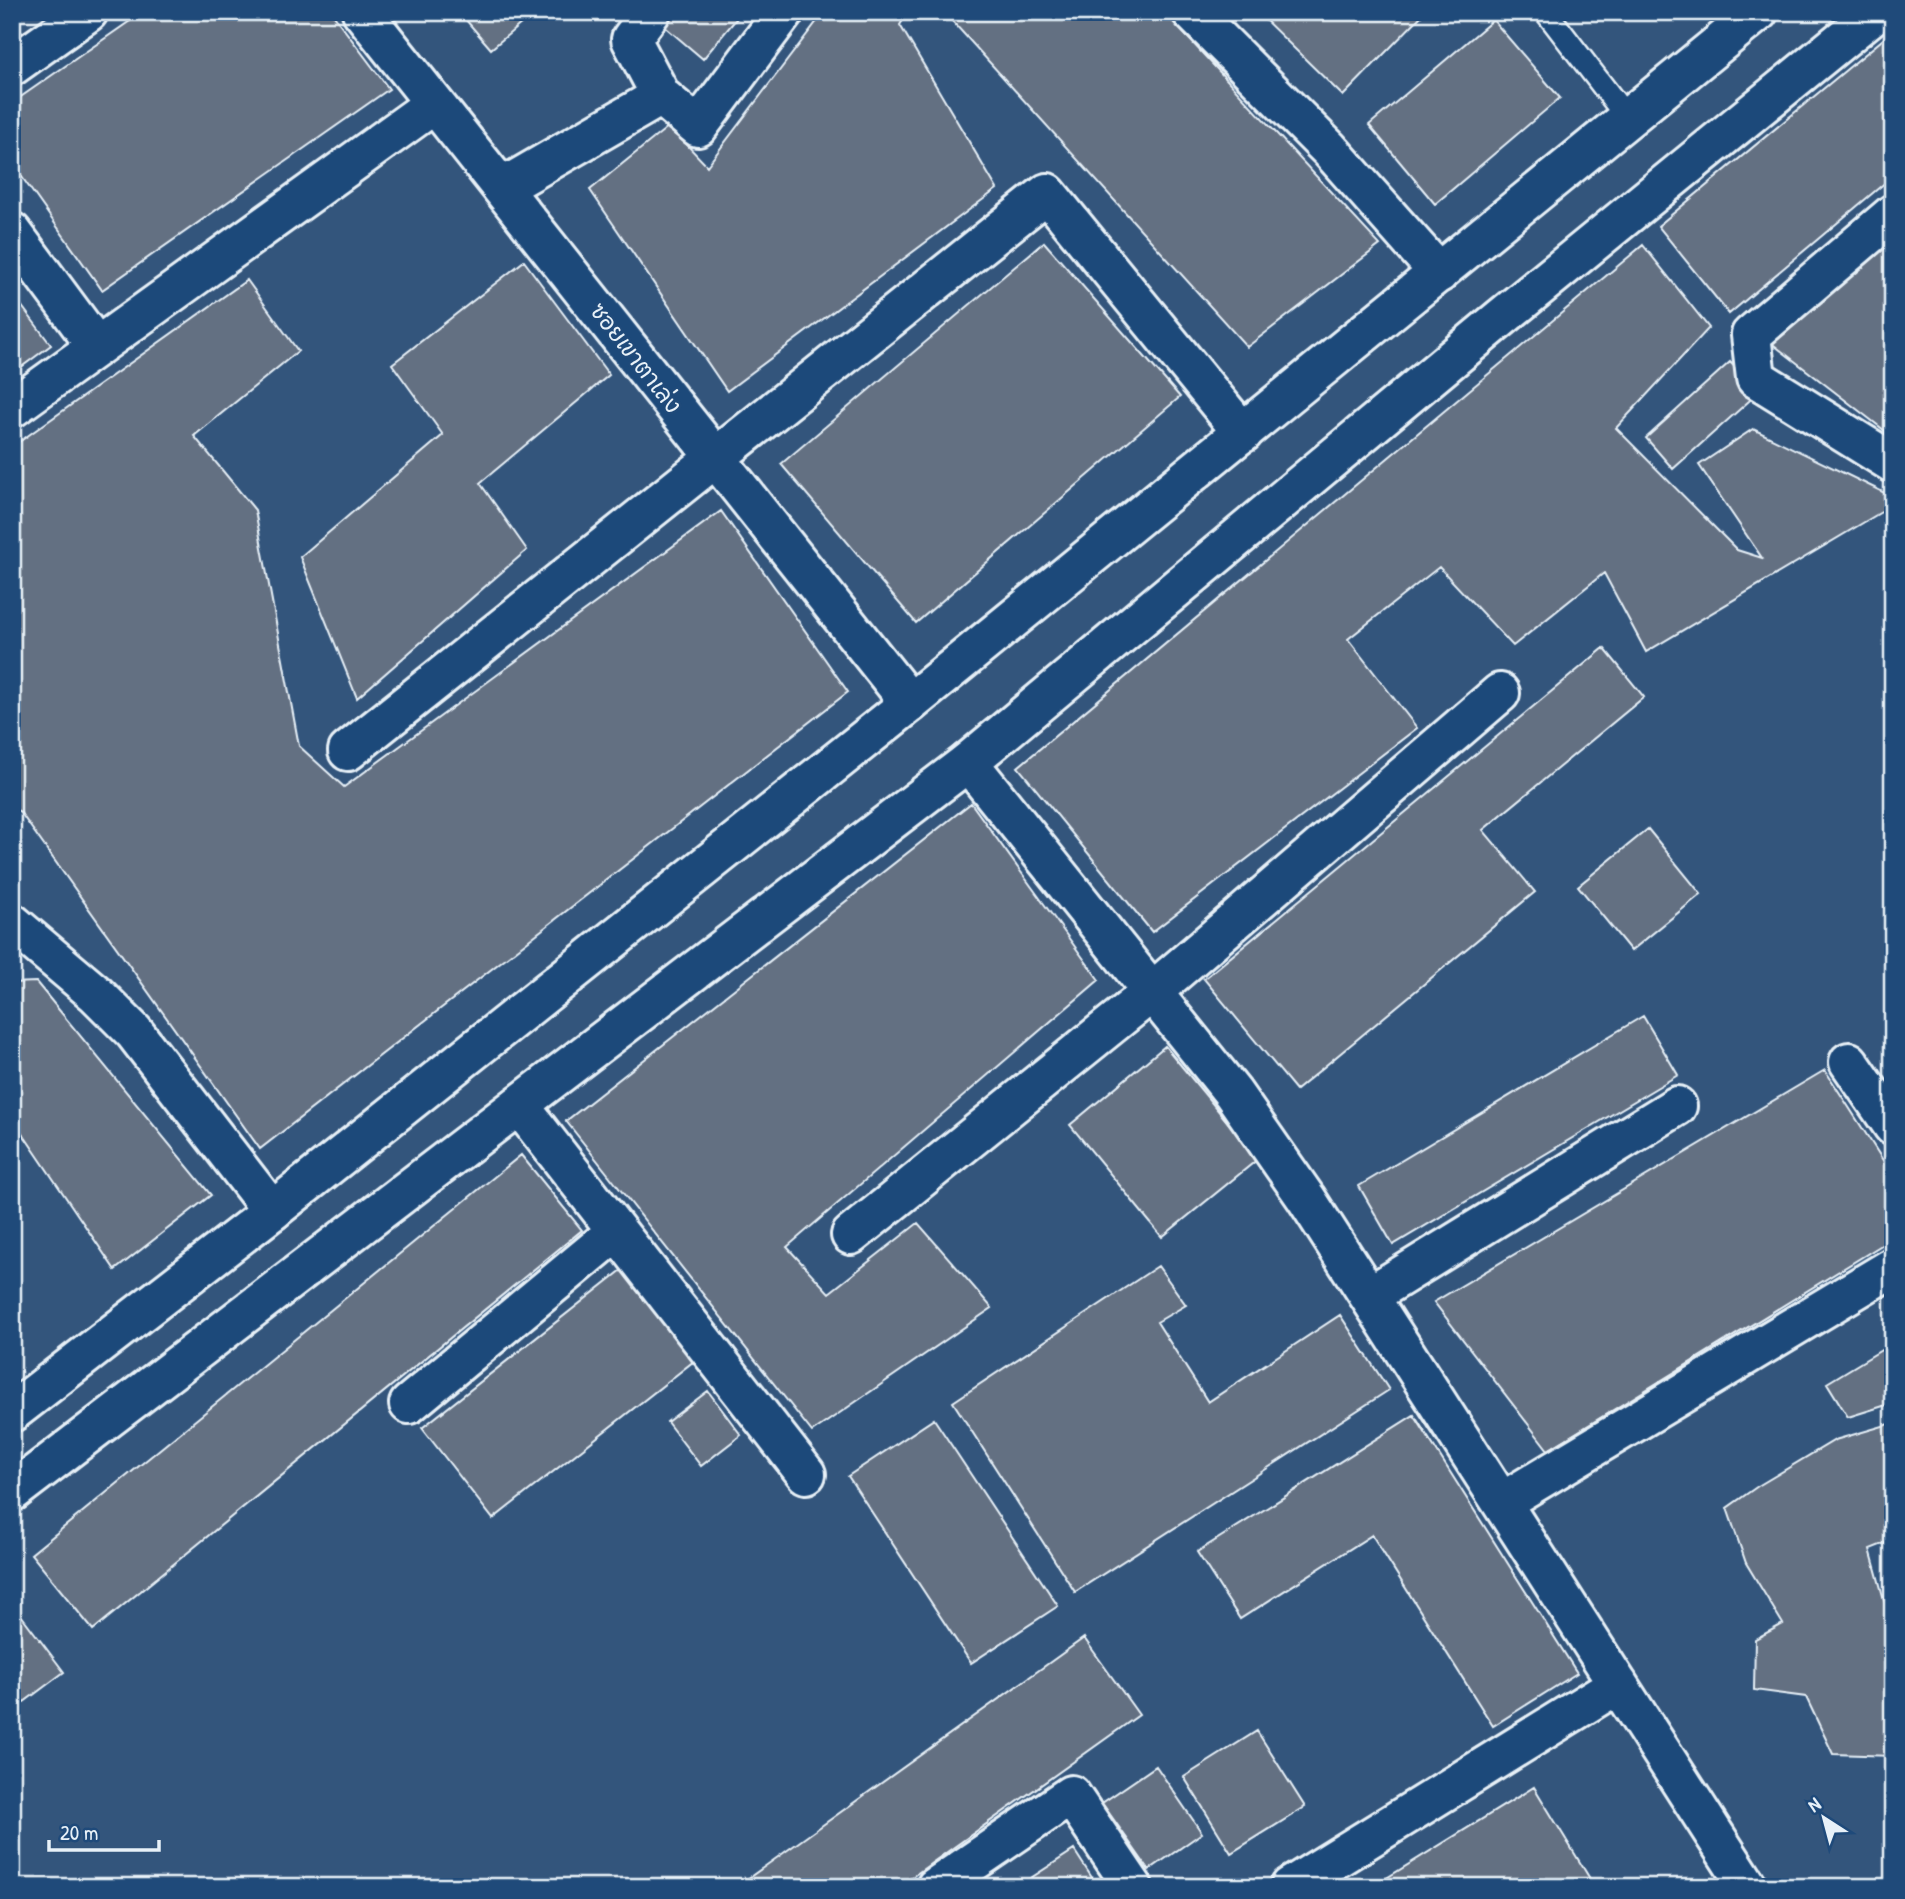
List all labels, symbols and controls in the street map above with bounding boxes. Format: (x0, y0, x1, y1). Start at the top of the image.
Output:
street label: ซอยเขาตาเล่ง (583, 296, 689, 419)
north arrow (1790, 1784, 1860, 1854)
text: N (1802, 1791, 1826, 1818)
scale bar (49, 1808, 159, 1852)
text: 20 m (60, 1818, 98, 1847)

